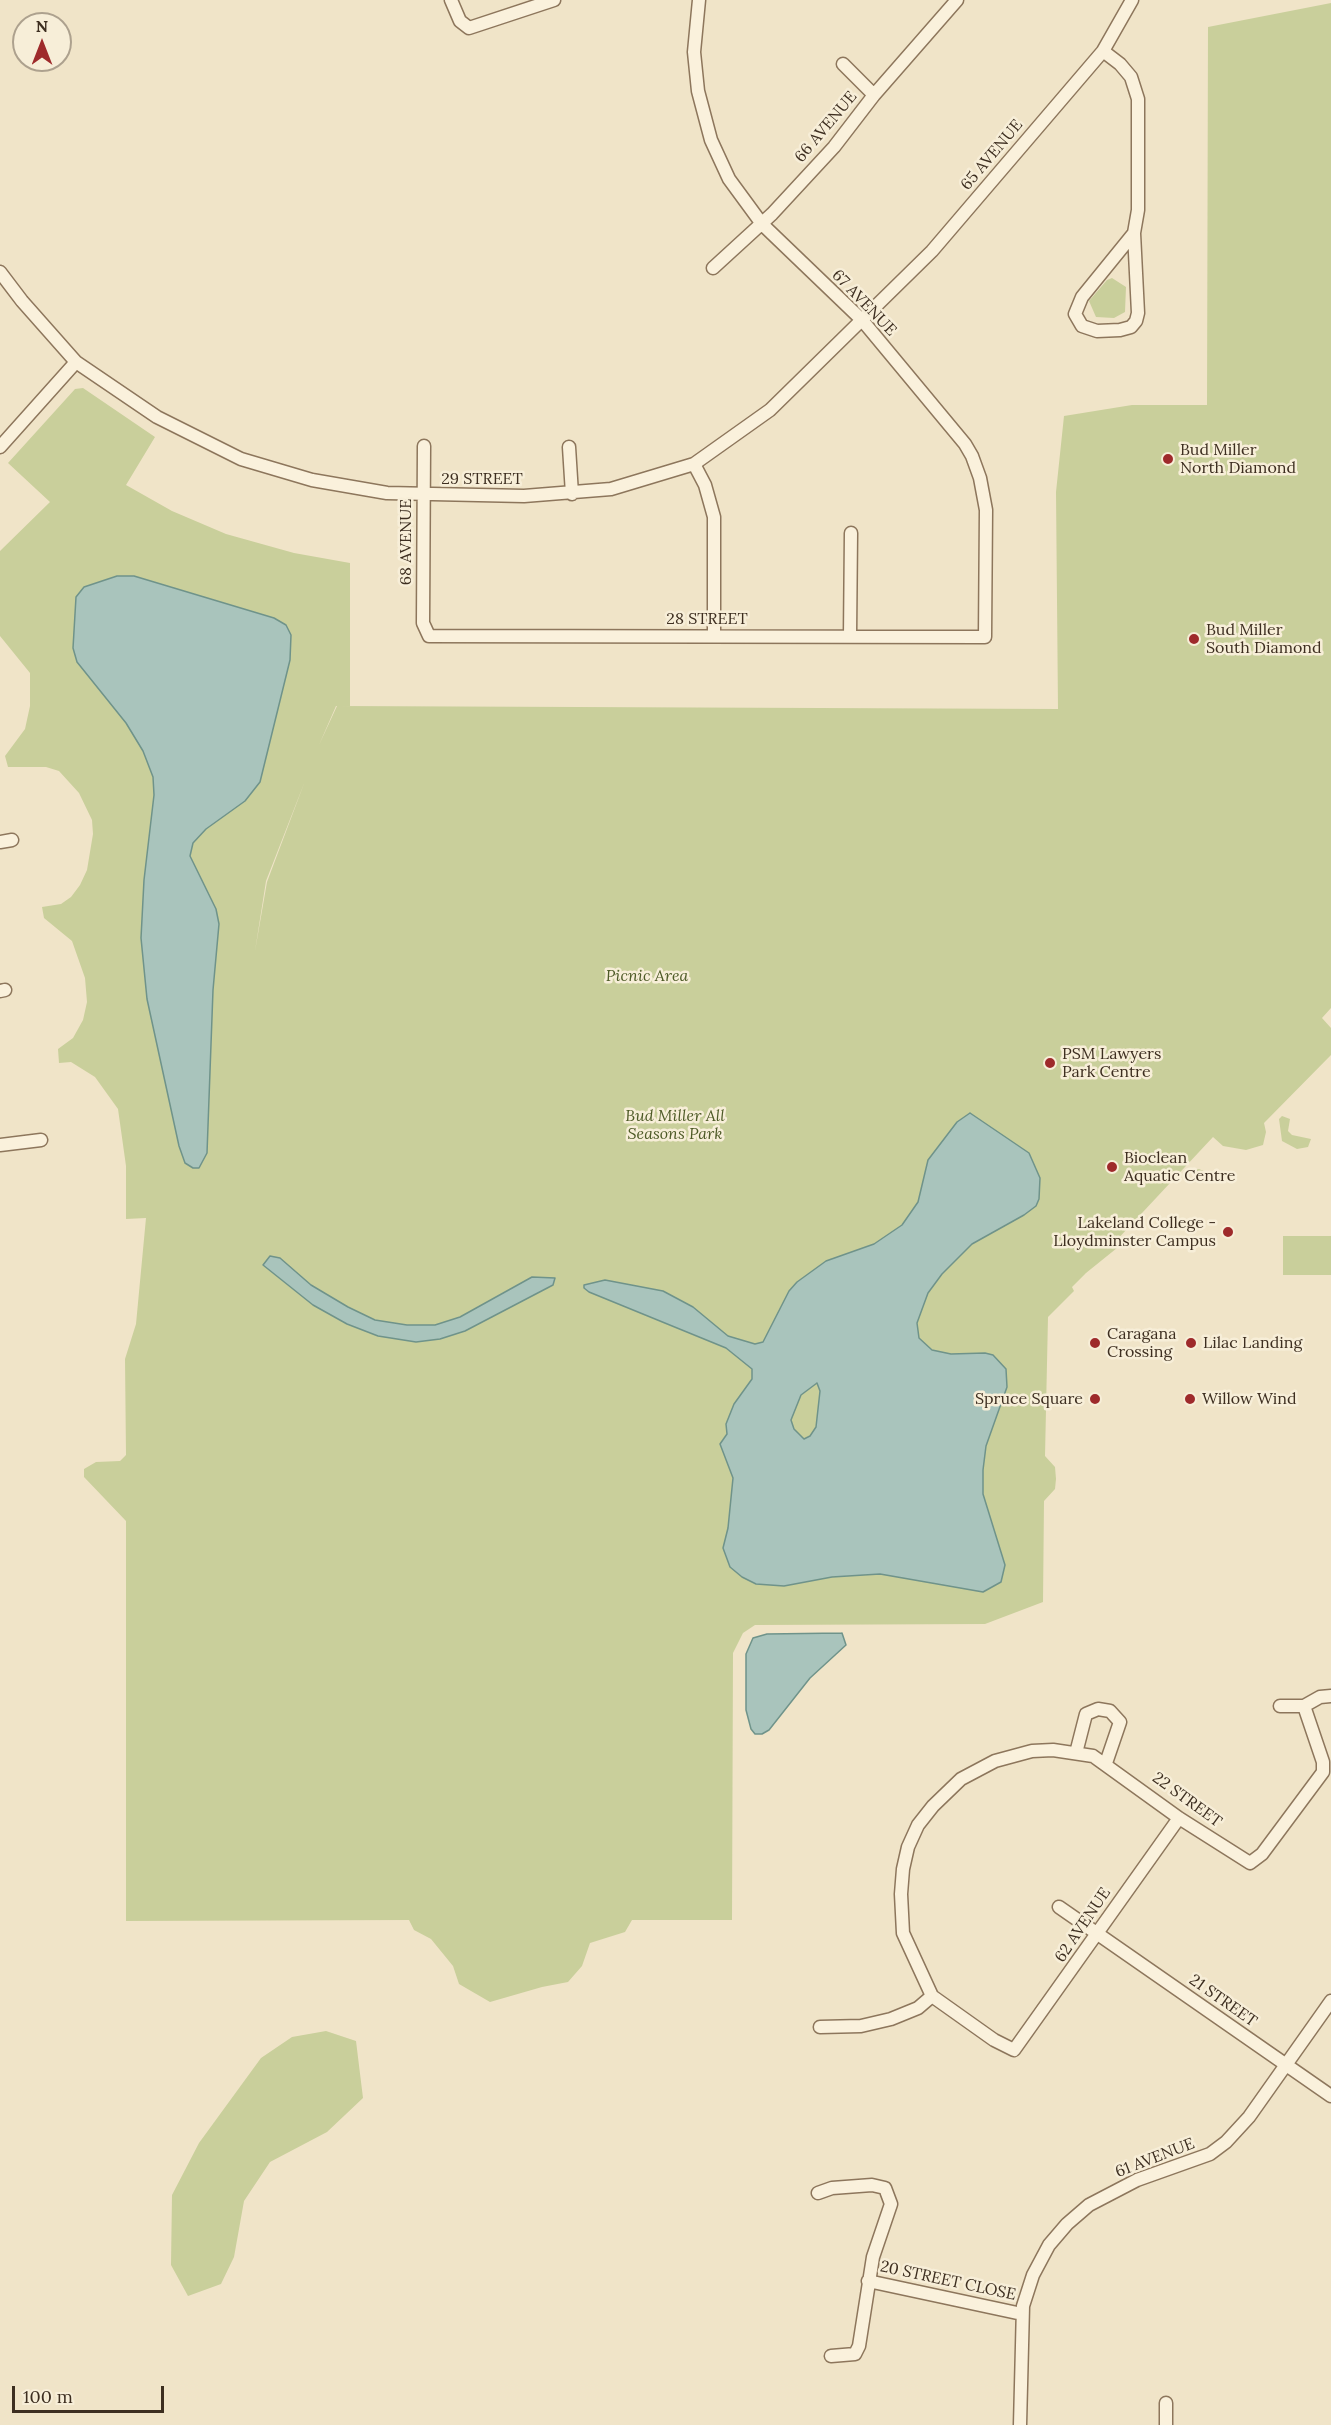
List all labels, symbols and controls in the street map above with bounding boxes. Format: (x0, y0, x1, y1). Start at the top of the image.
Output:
north arrow (12, 12, 72, 72)
text: N (36, 16, 48, 36)
street label: 66 AVENUE (791, 88, 861, 166)
street label: 65 AVENUE (957, 116, 1027, 194)
street label: 67 AVENUE (828, 266, 900, 340)
place label: Bud Miller North Diamond (1180, 440, 1296, 478)
marker: Bud Miller North Diamond (1161, 452, 1175, 466)
street label: 29 STREET (441, 469, 523, 489)
street label: 68 AVENUE (396, 499, 416, 585)
street label: 28 STREET (666, 609, 748, 629)
place label: Bud Miller South Diamond (1206, 620, 1322, 658)
marker: Bud Miller South Diamond (1187, 632, 1201, 646)
park label: Picnic Area (606, 966, 688, 986)
place label: PSM Lawyers Park Centre (1062, 1044, 1161, 1082)
marker: PSM Lawyers Park Centre (1043, 1056, 1057, 1070)
park label: Bud Miller All Seasons Park (625, 1106, 725, 1144)
place label: Bioclean Aquatic Centre (1124, 1148, 1235, 1186)
marker: Bioclean Aquatic Centre (1105, 1160, 1119, 1174)
place label: Lakeland College - Lloydminster Campus (1053, 1213, 1216, 1251)
marker: Lakeland College - Lloydminster Campus (1221, 1225, 1235, 1239)
place label: Caragana Crossing (1107, 1324, 1177, 1362)
place label: Lilac Landing (1203, 1333, 1302, 1353)
marker: Caragana Crossing (1088, 1336, 1102, 1350)
marker: Lilac Landing (1184, 1336, 1198, 1350)
place label: Spruce Square (975, 1389, 1083, 1409)
place label: Willow Wind (1202, 1389, 1296, 1409)
marker: Spruce Square (1088, 1392, 1102, 1406)
marker: Willow Wind (1183, 1392, 1197, 1406)
street label: 22 STREET (1149, 1768, 1225, 1832)
street label: 62 AVENUE (1051, 1884, 1115, 1966)
street label: 21 STREET (1185, 1971, 1261, 2031)
street label: 61 AVENUE (1113, 2134, 1197, 2182)
street label: 20 STREET CLOSE (878, 2257, 1018, 2305)
scale bar (15, 2374, 166, 2412)
text: 100 m (23, 2385, 73, 2408)

